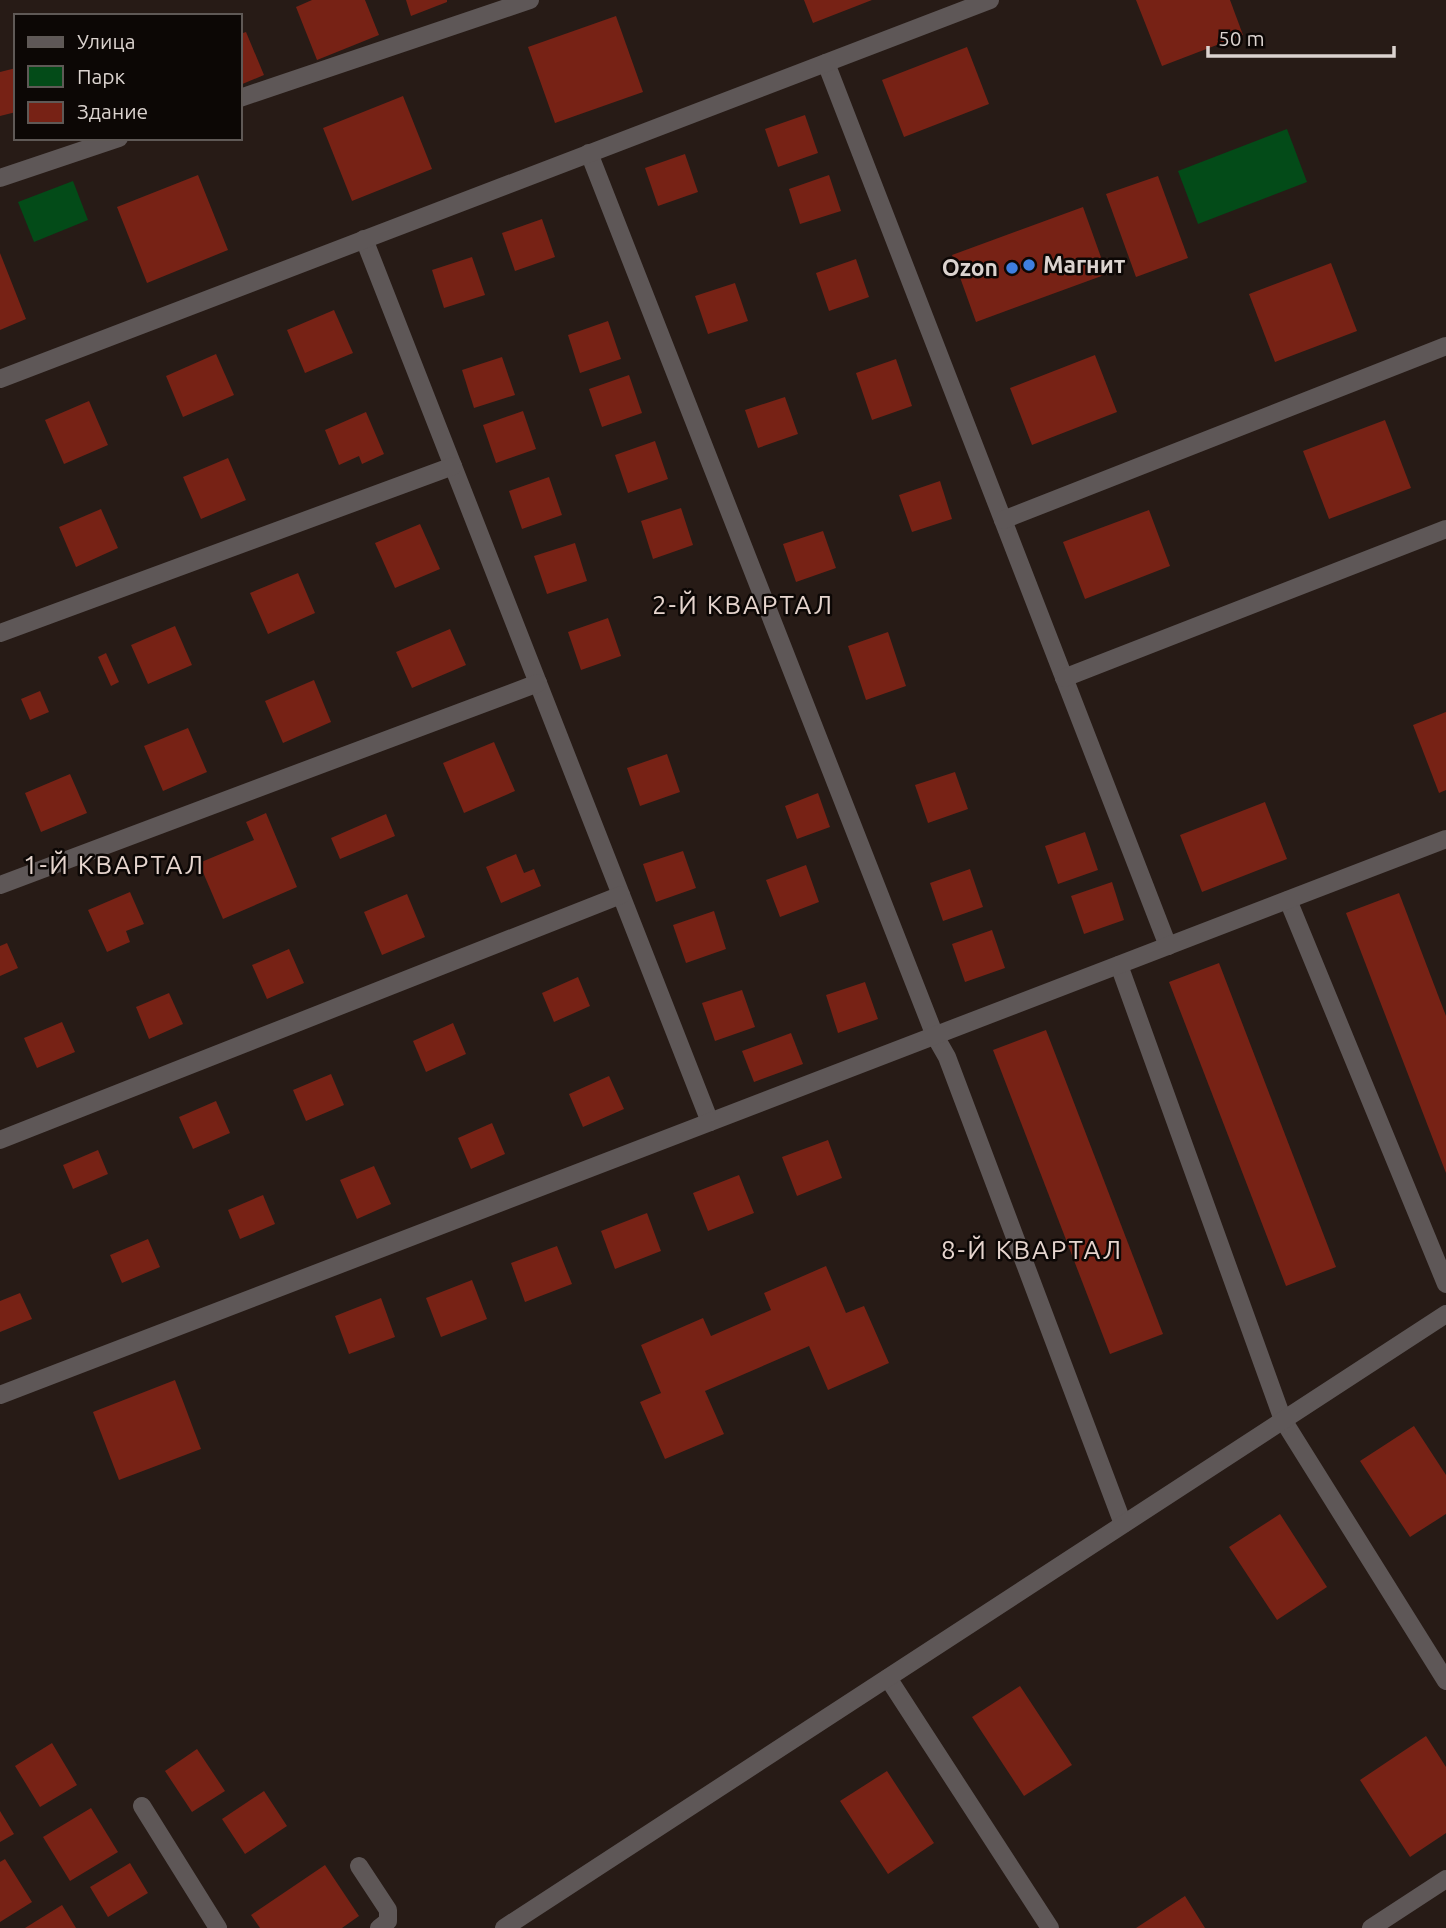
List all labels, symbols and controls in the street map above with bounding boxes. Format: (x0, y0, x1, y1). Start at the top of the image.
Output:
legend (14, 14, 242, 140)
scale bar (1208, 14, 1394, 58)
text: 50 m (1218, 26, 1265, 50)
text: Улица (77, 29, 135, 53)
text: Парк (77, 64, 126, 88)
text: Здание (77, 99, 148, 123)
place label: Магнит (1043, 252, 1126, 277)
place label: Ozon (942, 255, 998, 280)
marker: Магнит (1021, 257, 1037, 273)
marker: Ozon (1004, 260, 1020, 276)
district label: 2-Й КВАРТАЛ (652, 590, 834, 619)
district label: 1-Й КВАРТАЛ (23, 850, 205, 879)
district label: 8-Й КВАРТАЛ (941, 1235, 1123, 1264)

